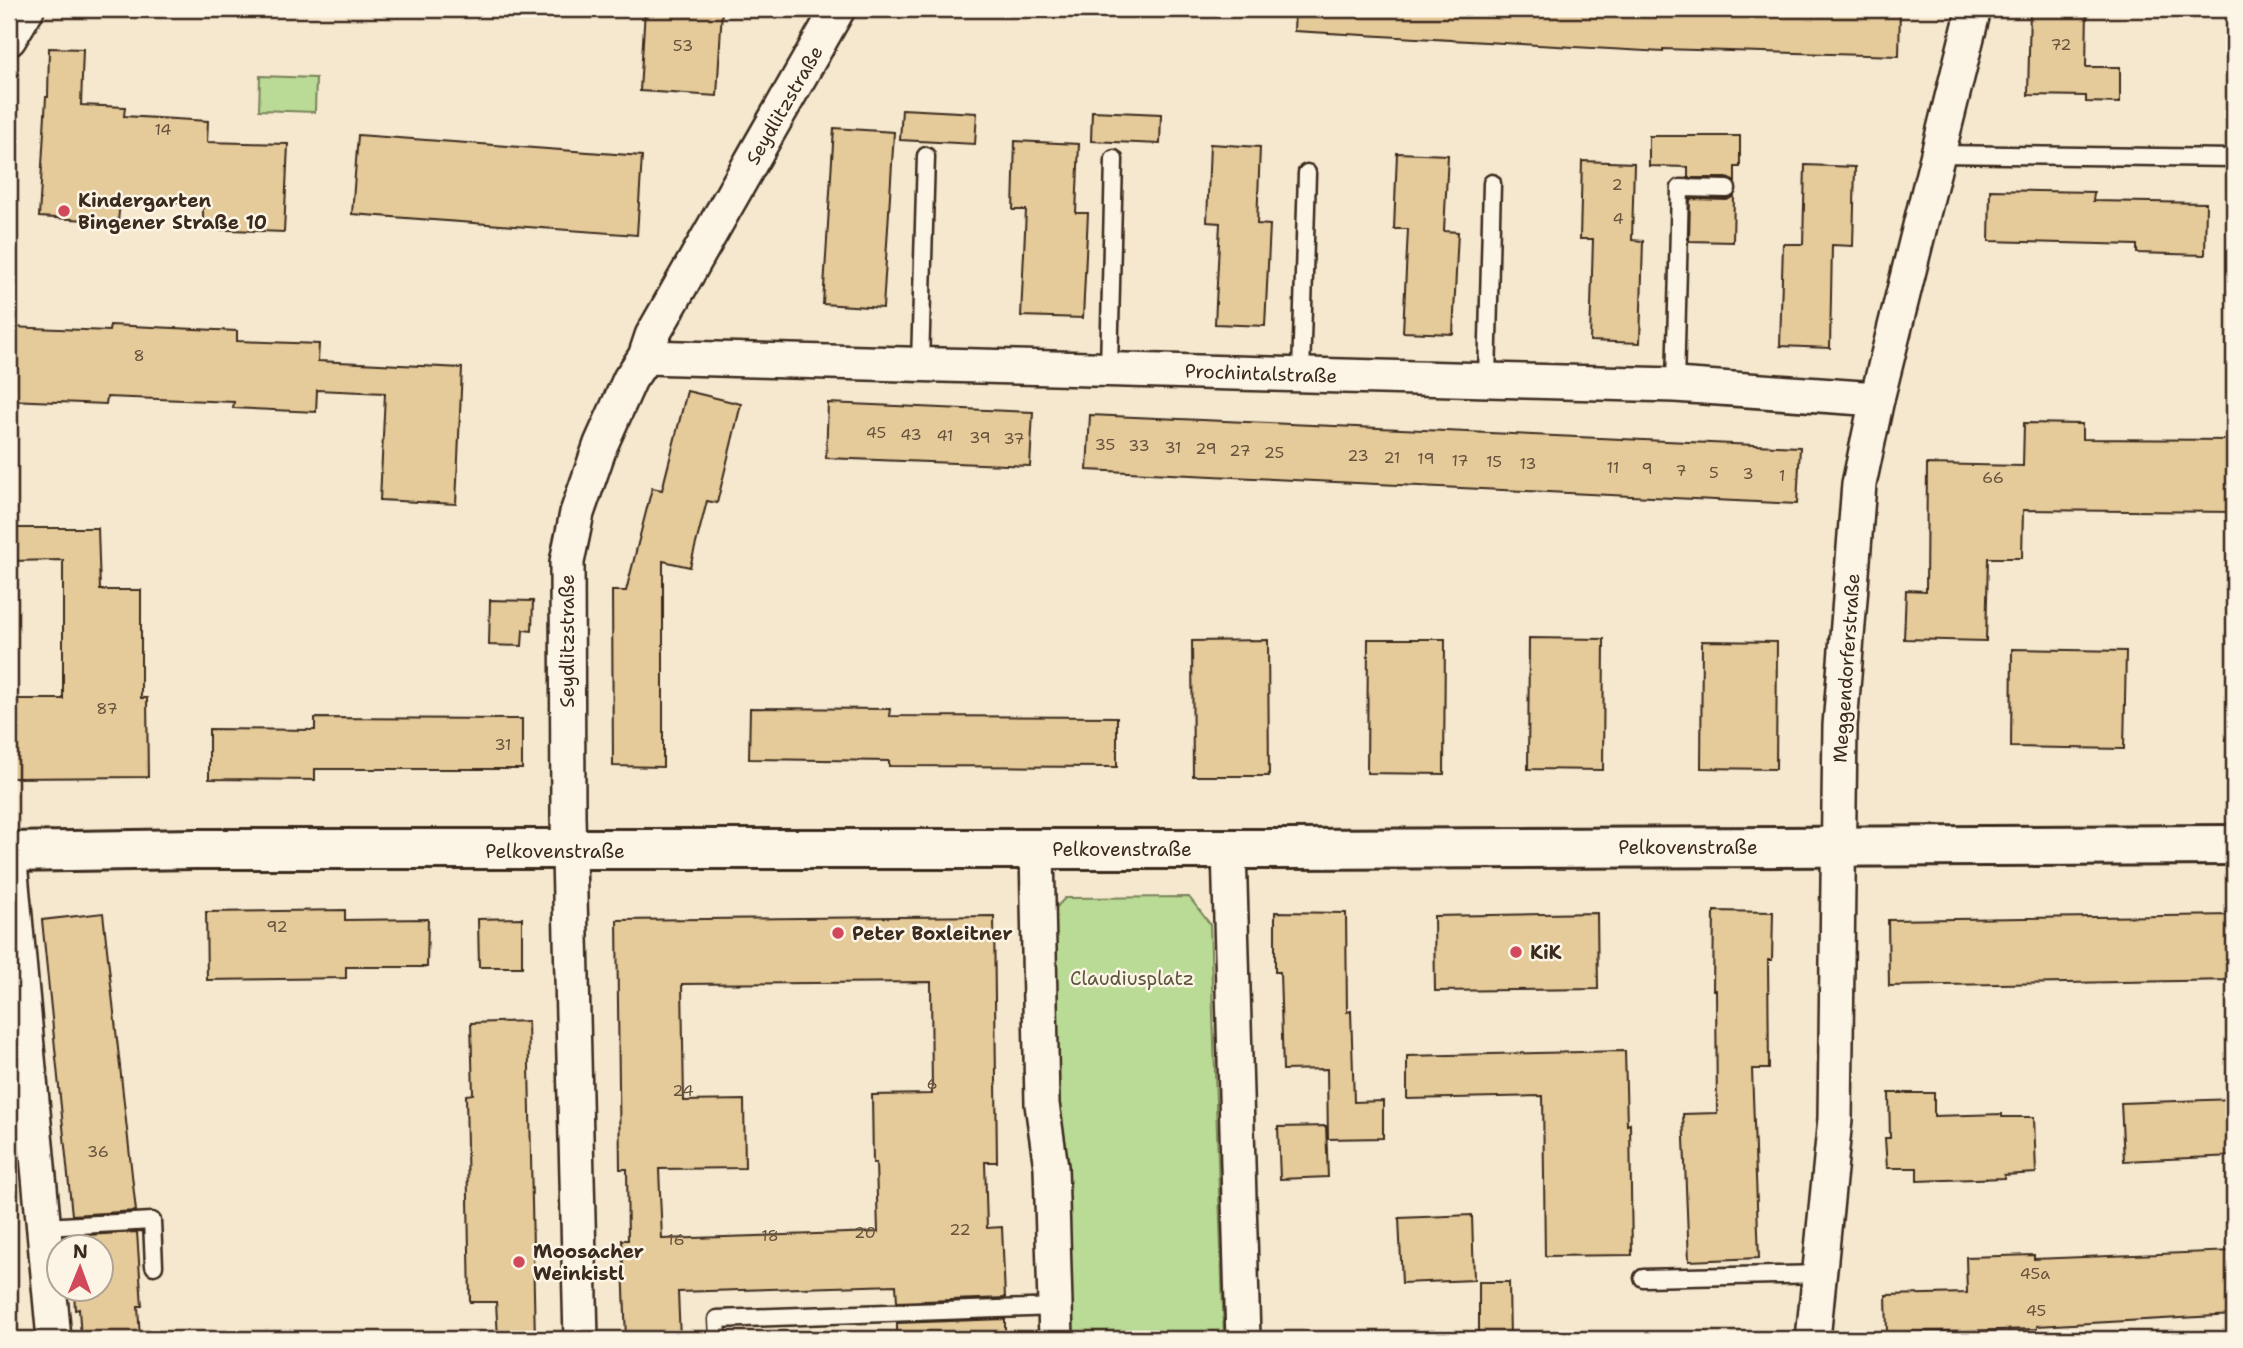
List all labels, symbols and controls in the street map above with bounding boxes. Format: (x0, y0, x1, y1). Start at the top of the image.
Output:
house number: 72 (2050, 34, 2072, 55)
house number: 53 (673, 35, 693, 56)
street label: Seydlitzstraße (740, 41, 829, 169)
house number: 14 (154, 119, 172, 140)
house number: 2 (1611, 174, 1623, 195)
place label: Kindergarten Bingener Straße 10 (78, 188, 267, 235)
marker: Kindergarten Bingener Straße 10 (56, 203, 72, 219)
house number: 4 (1612, 208, 1624, 229)
house number: 8 (133, 345, 145, 366)
street label: Prochintalstraße (1184, 358, 1338, 389)
house number: 45 (866, 422, 886, 443)
house number: 43 (900, 424, 922, 445)
house number: 41 (936, 425, 954, 446)
house number: 39 (969, 427, 991, 448)
house number: 37 (1003, 428, 1025, 449)
house number: 35 (1095, 434, 1115, 455)
house number: 33 (1128, 435, 1150, 456)
house number: 31 (1164, 437, 1182, 458)
house number: 29 (1195, 438, 1217, 459)
house number: 27 (1229, 440, 1251, 461)
house number: 25 (1264, 442, 1284, 463)
house number: 23 (1347, 445, 1369, 466)
house number: 21 (1383, 447, 1401, 468)
house number: 19 (1417, 448, 1435, 469)
house number: 17 (1451, 450, 1469, 471)
house number: 15 (1486, 451, 1502, 472)
house number: 13 (1519, 453, 1537, 474)
house number: 11 (1607, 457, 1619, 478)
house number: 9 (1641, 458, 1653, 479)
house number: 7 (1675, 460, 1687, 481)
house number: 5 (1709, 462, 1719, 483)
house number: 3 (1742, 463, 1754, 484)
house number: 1 (1779, 465, 1785, 486)
house number: 66 (1982, 467, 2004, 488)
street label: Meggendorferstraße (1827, 572, 1866, 764)
street label: Seydlitzstraße (555, 574, 580, 708)
house number: 87 (96, 698, 118, 719)
house number: 31 (494, 734, 512, 755)
street label: Pelkovenstraße (1618, 835, 1758, 860)
street label: Pelkovenstraße (1052, 837, 1192, 862)
street label: Pelkovenstraße (485, 839, 625, 864)
house number: 92 (266, 916, 288, 937)
place label: Peter Boxleitner (852, 921, 1013, 946)
marker: Peter Boxleitner (830, 925, 846, 941)
place label: KiK (1530, 940, 1562, 965)
marker: KiK (1508, 944, 1524, 960)
park label: Claudiusplatz (1070, 966, 1194, 991)
house number: 6 (926, 1073, 938, 1094)
house number: 24 (672, 1080, 694, 1101)
house number: 36 (87, 1141, 109, 1162)
house number: 22 (949, 1219, 971, 1240)
house number: 20 (854, 1222, 876, 1243)
house number: 18 (761, 1225, 779, 1246)
house number: 16 (667, 1229, 685, 1250)
north arrow (46, 1232, 116, 1302)
text: N (73, 1239, 88, 1264)
place label: Moosacher Weinkistl (533, 1239, 644, 1286)
marker: Moosacher Weinkistl (511, 1254, 527, 1270)
house number: 45a (2020, 1263, 2050, 1284)
house number: 45 (2026, 1300, 2046, 1321)

